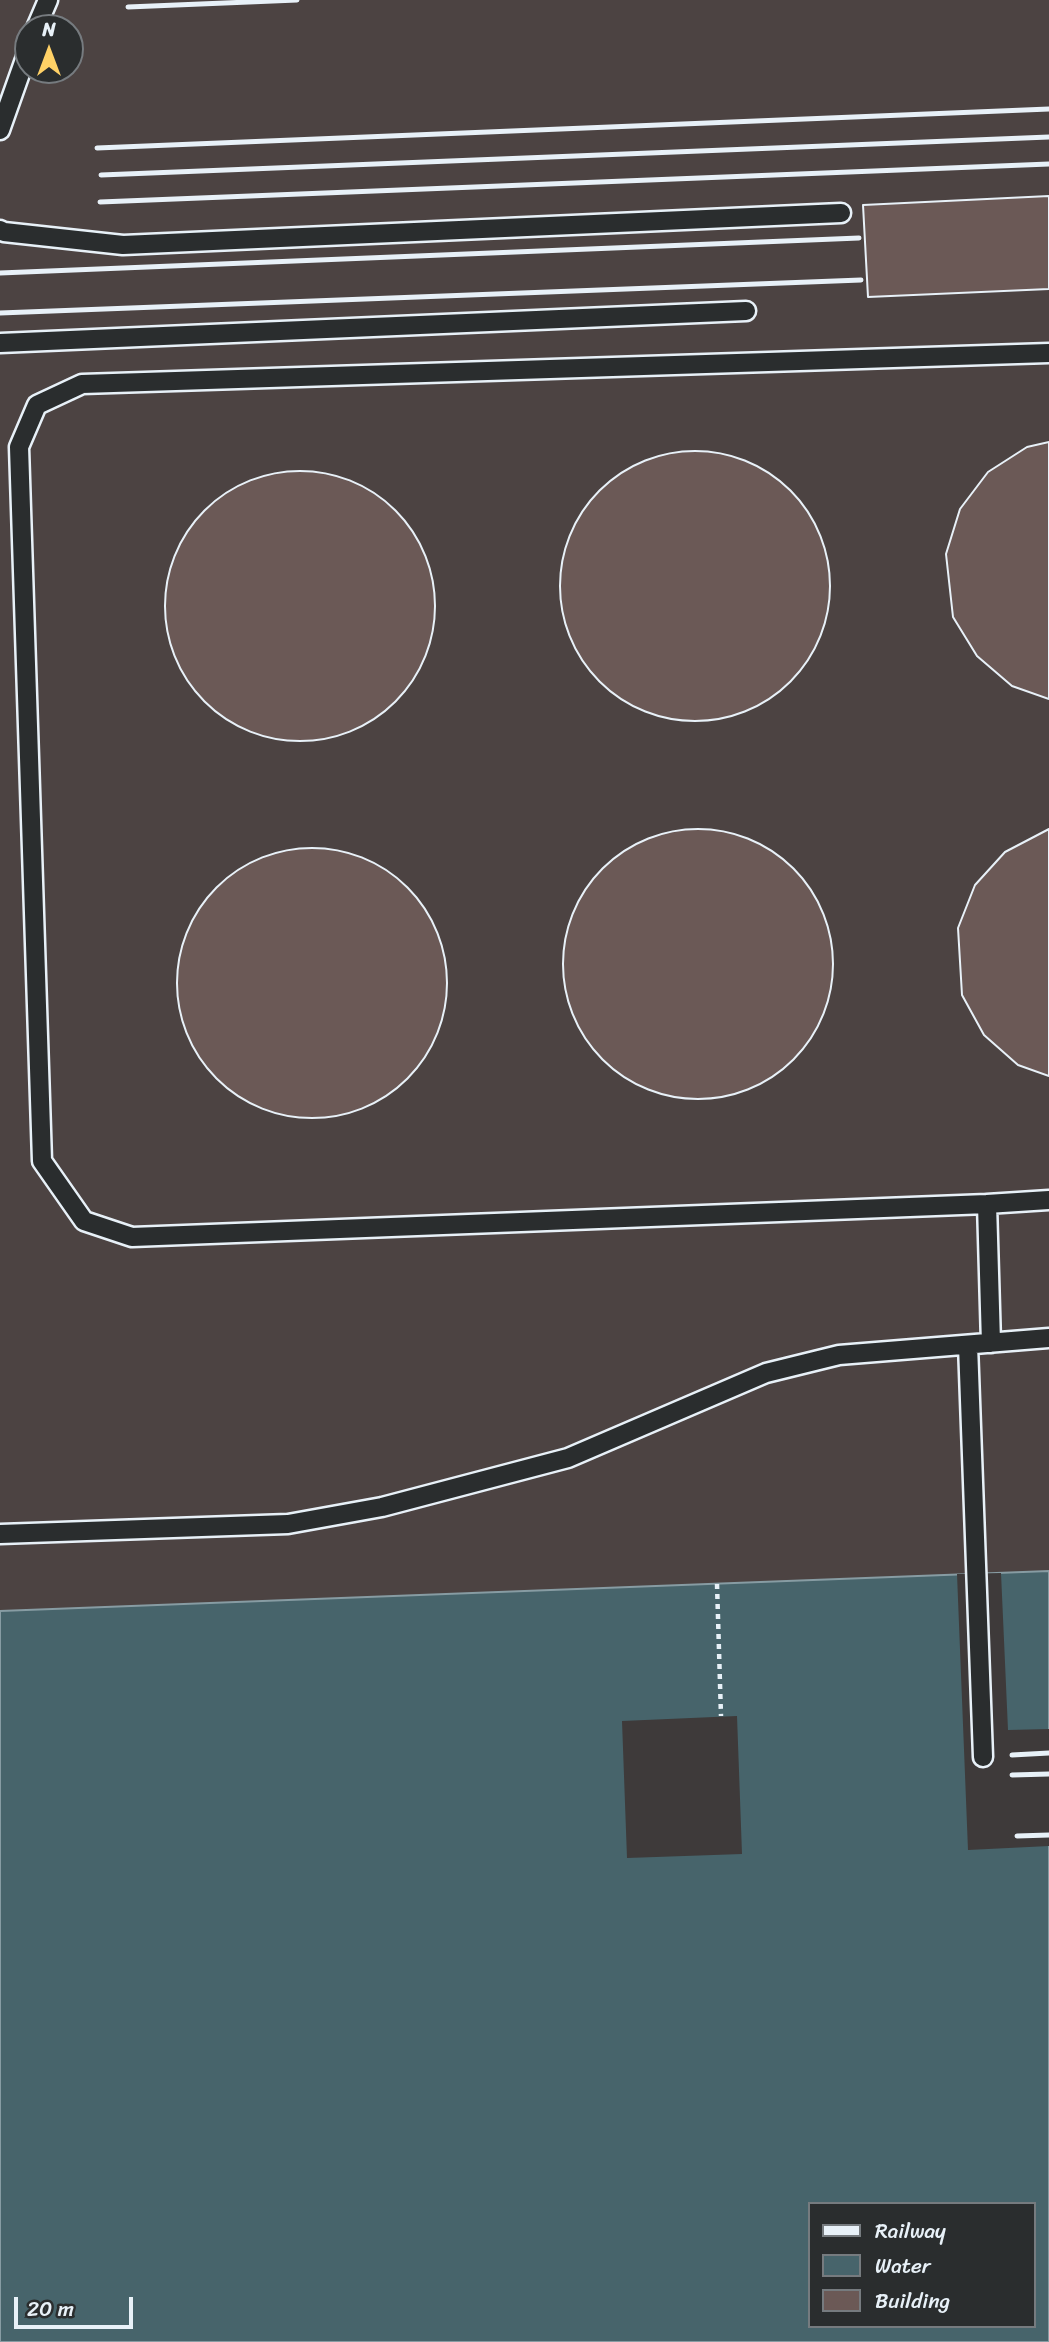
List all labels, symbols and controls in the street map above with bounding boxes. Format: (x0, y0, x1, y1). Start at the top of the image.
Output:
text: N (42, 13, 56, 46)
north arrow (14, 14, 84, 84)
legend (808, 2202, 1035, 2328)
text: Railway (875, 2212, 946, 2250)
text: Water (875, 2247, 930, 2285)
scale bar (18, 2282, 136, 2326)
text: Building (875, 2282, 950, 2320)
text: 20 m (27, 2290, 74, 2328)

